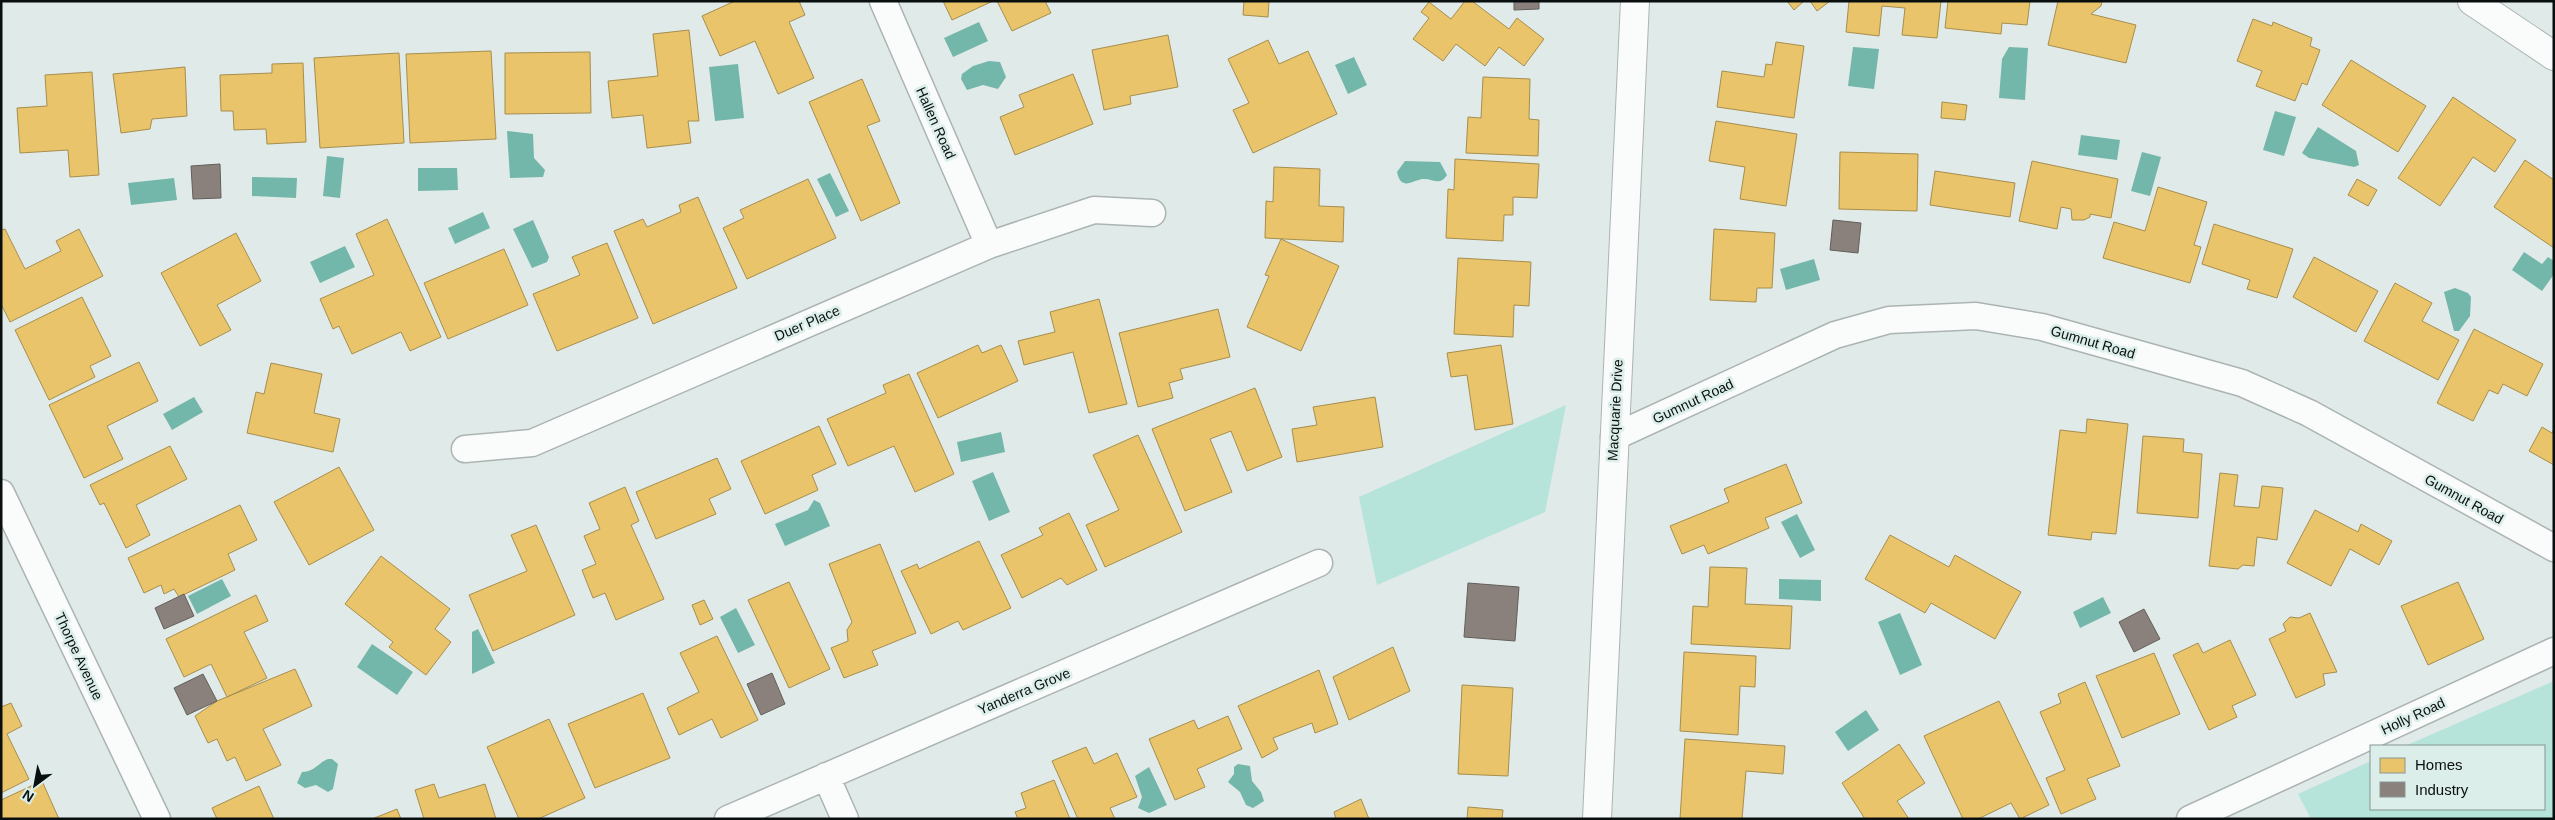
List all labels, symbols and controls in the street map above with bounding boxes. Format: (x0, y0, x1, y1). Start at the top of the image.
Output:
street label: Hallen Road (913, 85, 959, 161)
street label: Duer Place (772, 302, 842, 344)
street label: Gumnut Road (2049, 322, 2137, 362)
street label: Macquarie Drive (1604, 358, 1626, 461)
street label: Gumnut Road (1650, 375, 1736, 427)
street label: Gumnut Road (2422, 471, 2506, 527)
street label: Thorpe Avenue (52, 610, 106, 702)
street label: Yanderra Grove (976, 664, 1073, 718)
street label: Holly Road (2379, 694, 2447, 738)
legend (2370, 745, 2545, 810)
text: Homes (2415, 756, 2463, 773)
north arrow (10, 760, 60, 810)
text: Industry (2415, 781, 2469, 798)
text: N (20, 787, 37, 805)

